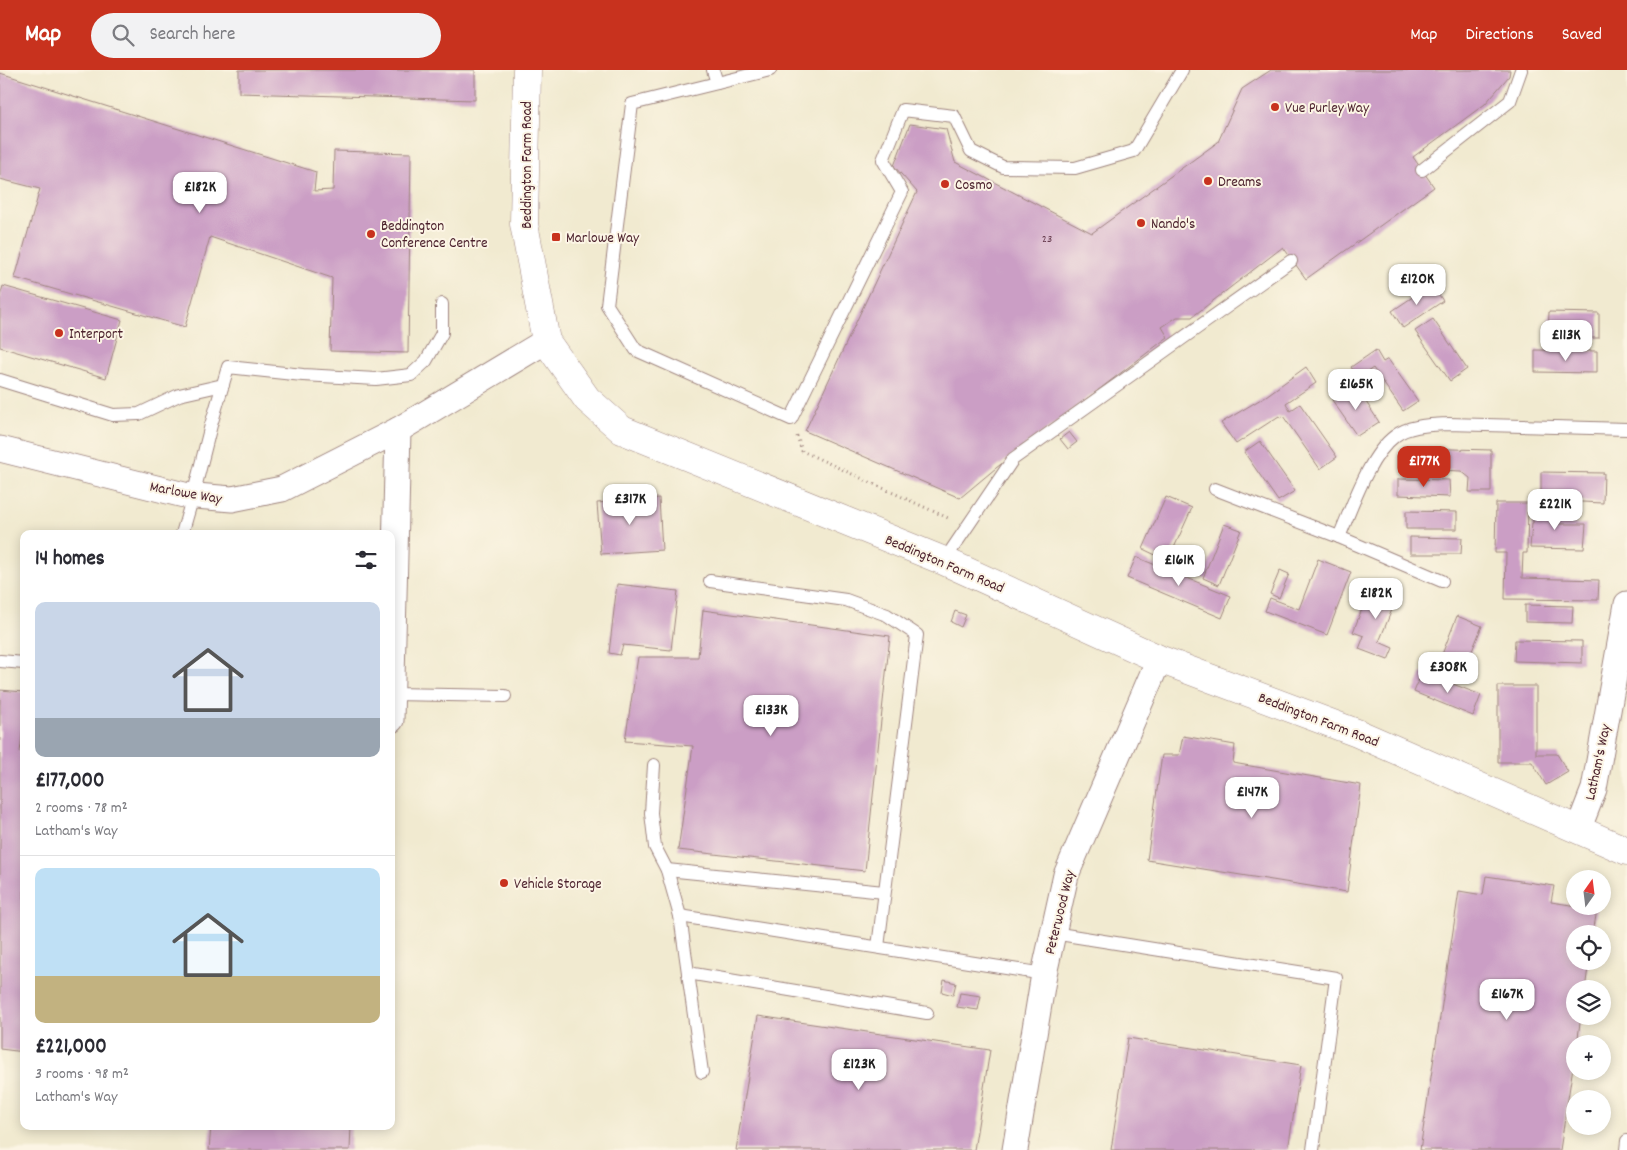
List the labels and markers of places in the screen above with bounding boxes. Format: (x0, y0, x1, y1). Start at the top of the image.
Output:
place label: Vue Purley Way (1285, 98, 1370, 120)
marker: Vue Purley Way (1269, 101, 1281, 113)
pin: £182K (165, 172, 235, 214)
place label: Dreams (1218, 172, 1262, 194)
place label: Cosmo (955, 175, 993, 197)
marker: Dreams (1202, 175, 1214, 187)
marker: Cosmo (939, 178, 951, 190)
place label: Nando's (1151, 214, 1195, 236)
place label: Beddington Conference Centre (381, 216, 488, 255)
marker: Nando's (1135, 217, 1147, 229)
marker: Beddington Conference Centre (365, 228, 377, 240)
place label: Marlowe Way (566, 228, 640, 250)
marker: Marlowe Way (550, 231, 562, 243)
pin: £120K (1382, 264, 1452, 306)
pin: £113K (1531, 320, 1601, 362)
place label: Interport (69, 324, 123, 346)
marker: Interport (53, 327, 65, 339)
pin: £165K (1321, 368, 1391, 411)
pin: £177K (1389, 446, 1459, 488)
pin: £317K (595, 484, 665, 526)
pin: £221K (1520, 488, 1590, 531)
pin: £161K (1144, 544, 1214, 587)
pin: £182K (1341, 578, 1411, 620)
pin: £308K (1413, 652, 1483, 694)
pin: £133K (736, 694, 806, 737)
pin: £147K (1217, 776, 1287, 819)
place label: Vehicle Storage (514, 874, 602, 896)
marker: Vehicle Storage (498, 877, 510, 889)
pin: £167K (1472, 978, 1542, 1021)
pin: £123K (824, 1048, 894, 1091)

